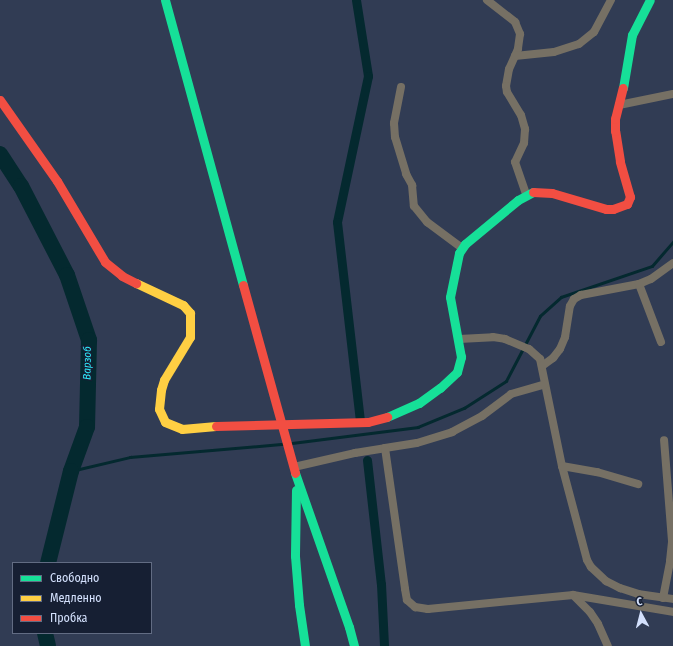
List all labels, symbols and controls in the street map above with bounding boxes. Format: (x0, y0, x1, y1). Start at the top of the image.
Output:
water label: Варзоб (81, 346, 95, 380)
legend (12, 562, 152, 634)
text: Свободно (50, 571, 99, 585)
text: Медленно (50, 591, 102, 605)
north arrow (621, 594, 661, 634)
text: С (636, 595, 643, 608)
text: Пробка (50, 611, 88, 625)

